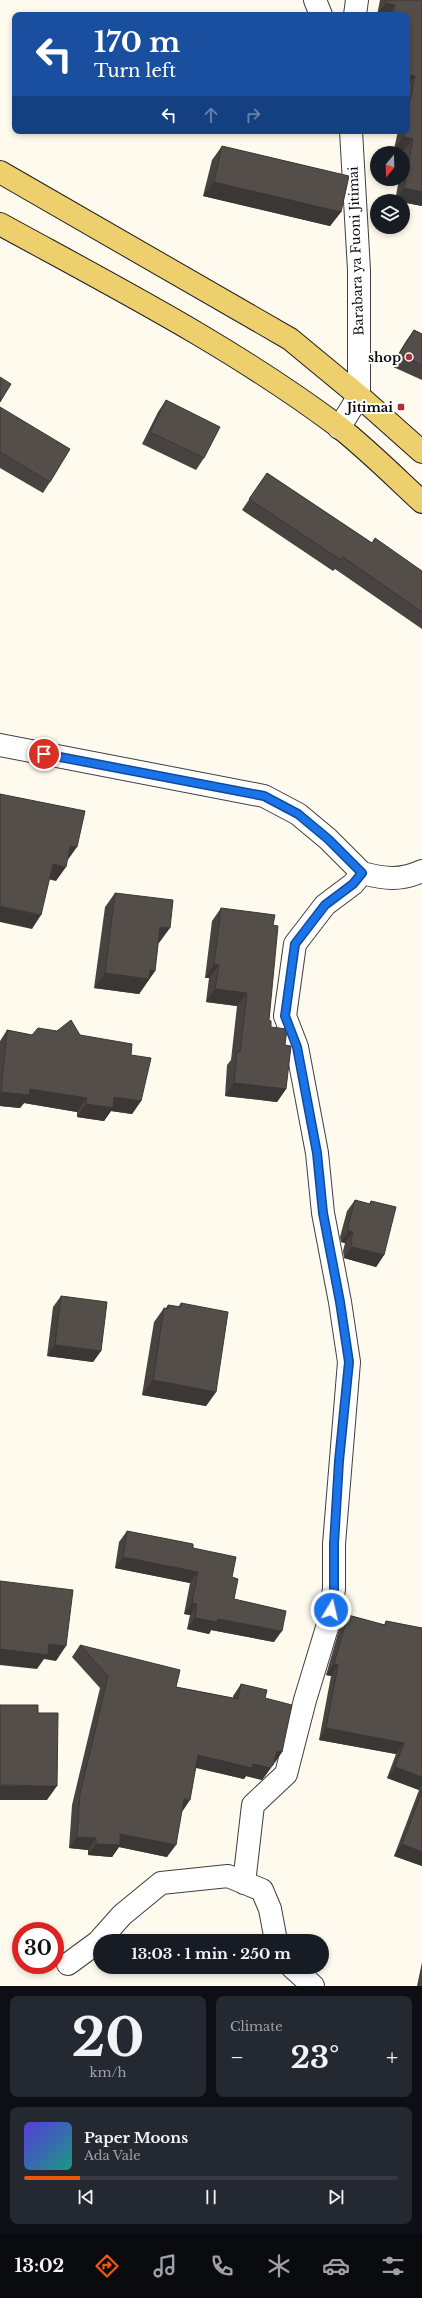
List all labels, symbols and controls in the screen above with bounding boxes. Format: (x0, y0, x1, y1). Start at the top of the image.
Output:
text: 170 m (94, 25, 180, 60)
icon: left (28, 28, 80, 80)
text: Turn left (94, 60, 176, 82)
icon: left (158, 104, 180, 126)
icon: ahead (200, 104, 222, 126)
icon: right (242, 104, 264, 126)
north arrow (370, 146, 410, 186)
map controls (370, 146, 410, 234)
street label: Barabara ya Fuoni Jitimai (345, 166, 367, 336)
button: layers (370, 194, 410, 234)
place label: shop (368, 349, 401, 366)
marker: shop (404, 352, 414, 362)
place label: Jitimai (344, 399, 393, 416)
marker: Jitimai (396, 402, 406, 412)
pin (27, 737, 61, 771)
icon: arrive (33, 743, 55, 765)
position arrow (310, 1589, 352, 1631)
speed limit sign: 30 (12, 1922, 64, 1974)
text: 13:03 · 1 min · 250 m (131, 1944, 291, 1963)
text: 20 (71, 2006, 145, 2070)
text: Climate (230, 2018, 283, 2035)
text: 23° (291, 2039, 339, 2076)
text: − (230, 2044, 244, 2071)
text: + (386, 2044, 398, 2071)
text: km/h (90, 2064, 126, 2081)
text: Paper Moons (84, 2128, 188, 2147)
text: Ada Vale (84, 2147, 141, 2164)
icon: previous (75, 2186, 97, 2208)
icon: pause (200, 2186, 222, 2208)
icon: next (325, 2186, 347, 2208)
icon: directions (93, 2252, 121, 2280)
icon: music (151, 2252, 179, 2280)
icon: phone (208, 2252, 236, 2280)
icon: climate (265, 2252, 293, 2280)
icon: car (322, 2252, 350, 2280)
icon: filters (379, 2252, 407, 2280)
text: 13:02 (15, 2255, 64, 2277)

